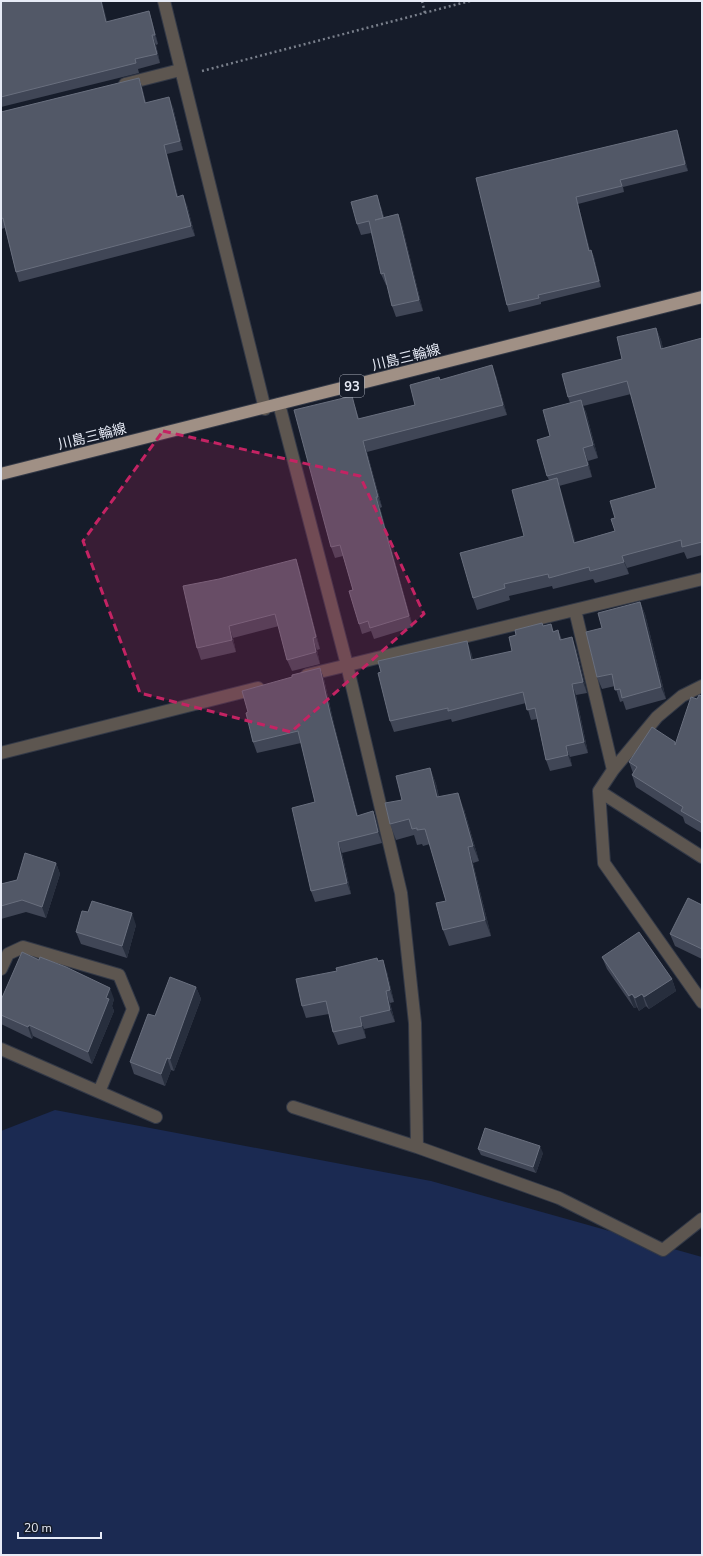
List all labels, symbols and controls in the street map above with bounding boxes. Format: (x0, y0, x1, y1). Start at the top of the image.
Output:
street label: 川島三輪線 (370, 340, 442, 375)
road number: 93 (340, 375, 364, 397)
street label: 川島三輪線 (56, 419, 128, 454)
scale bar (18, 1514, 101, 1540)
text: 20 m (24, 1520, 52, 1536)

